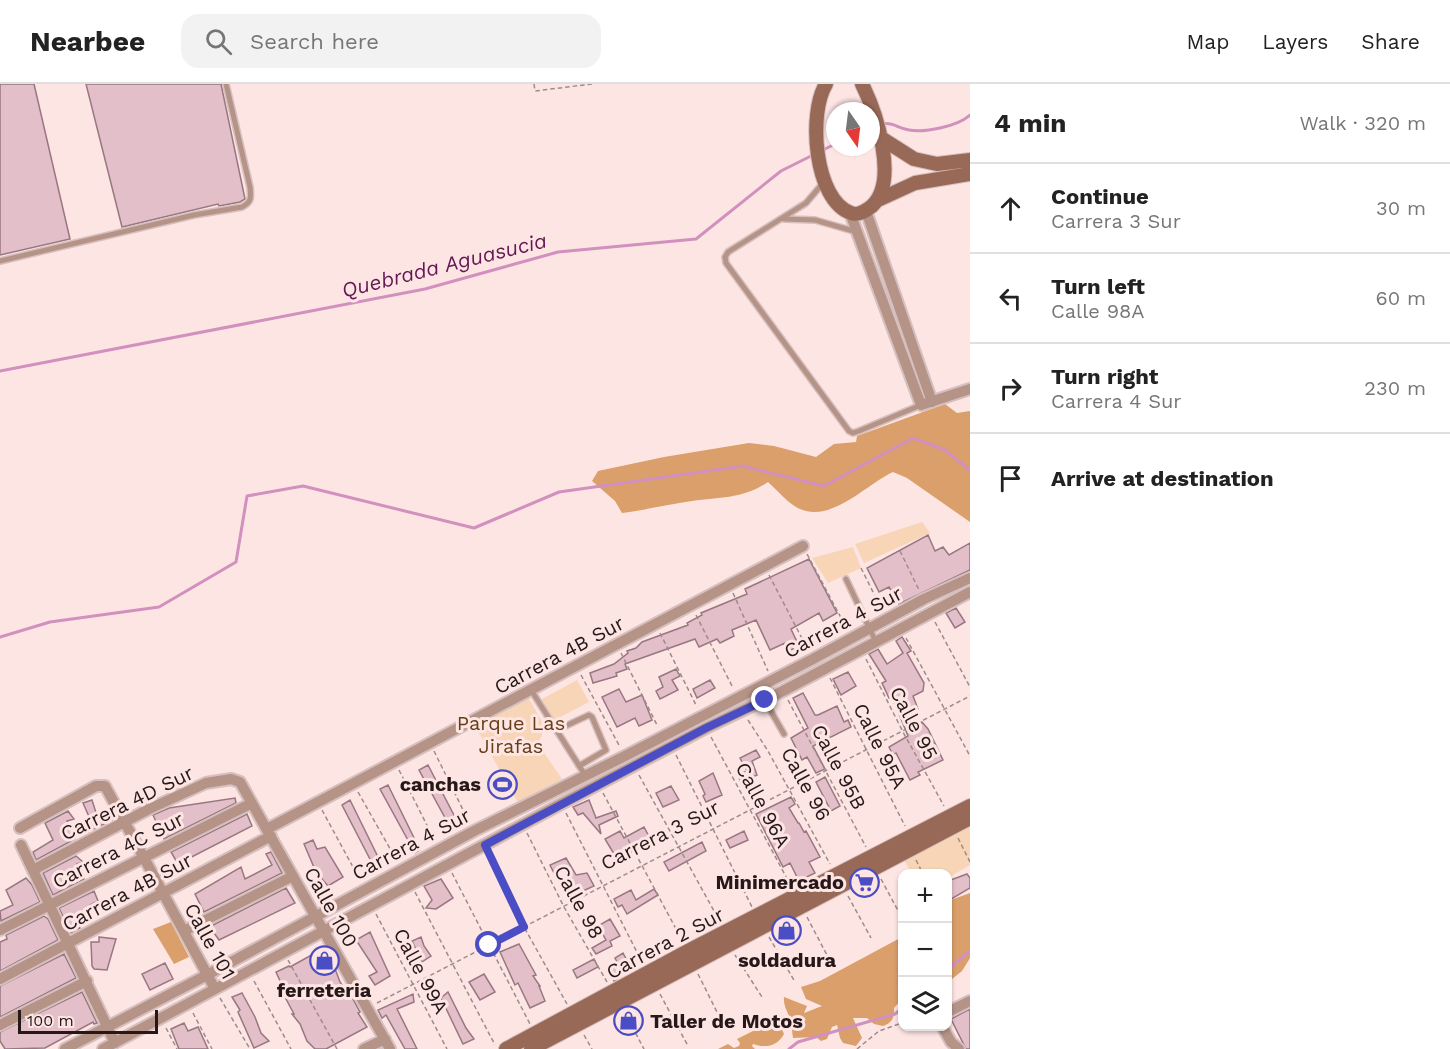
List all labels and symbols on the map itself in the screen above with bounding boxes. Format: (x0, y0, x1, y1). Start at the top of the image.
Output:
north arrow (826, 102, 880, 156)
water label: Quebrada Aguasucia (339, 227, 549, 303)
street label: Carrera 4 Sur (780, 581, 906, 663)
street label: Carrera 4B Sur (490, 611, 628, 699)
street label: Calle 95 (885, 682, 943, 764)
route end (751, 686, 777, 712)
street label: Calle 95A (848, 699, 912, 793)
park label: Parque Las Jirafas (457, 711, 565, 758)
street label: Calle 95B (807, 720, 871, 814)
street label: Calle 96 (776, 743, 836, 825)
street label: Calle 96A (730, 758, 796, 852)
street label: Carrera 4D Sur (57, 760, 197, 846)
sports icon: canchas (486, 768, 518, 800)
place label: canchas (400, 772, 481, 796)
street label: Carrera 3 Sur (597, 795, 723, 875)
street label: Carrera 4 Sur (348, 803, 474, 885)
street label: Carrera 4C Sur (48, 807, 188, 893)
street label: Carrera 4B Sur (58, 848, 196, 936)
street label: Calle 98 (549, 861, 609, 943)
street label: Calle 100 (299, 863, 363, 951)
supermarket icon: Minimercado (849, 866, 881, 898)
place label: Minimercado (716, 870, 844, 894)
street label: Calle 101 (179, 899, 241, 983)
street label: Carrera 2 Sur (602, 902, 728, 984)
shop icon: soldadura (771, 914, 803, 946)
street label: Calle 99A (388, 924, 454, 1018)
route start (475, 931, 501, 957)
shop icon: ferreteria (308, 944, 340, 976)
place label: soldadura (738, 948, 836, 972)
place label: ferreteria (277, 978, 372, 1002)
shop icon: Taller de Motos (613, 1005, 645, 1037)
scale bar (18, 1007, 158, 1034)
place label: Taller de Motos (650, 1009, 803, 1033)

